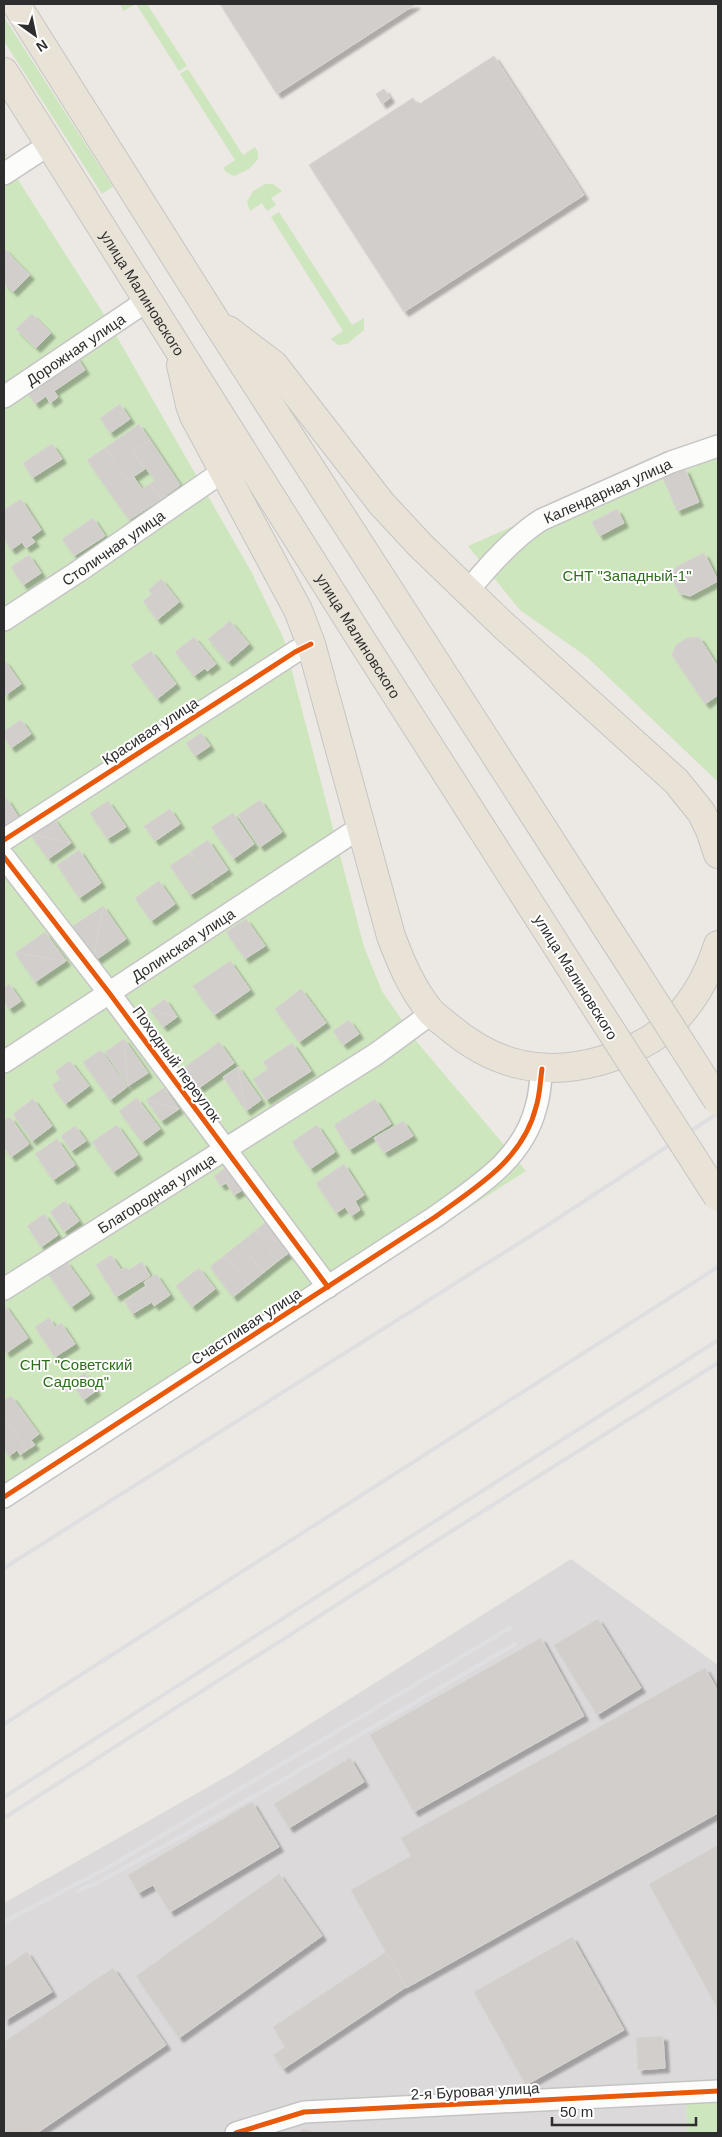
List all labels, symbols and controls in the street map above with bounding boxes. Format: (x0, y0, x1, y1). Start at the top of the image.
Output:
north arrow (10, 10, 60, 60)
text: N (33, 36, 51, 55)
street label: улица Малиновского (97, 227, 189, 358)
street label: Дорожная улица (23, 309, 128, 388)
street label: Календарная улица (541, 454, 675, 526)
street label: Столичная улица (58, 506, 168, 588)
park label: СНТ "Западный-1" (562, 567, 692, 584)
street label: улица Малиновского (313, 570, 405, 701)
street label: Красивая улица (99, 693, 202, 768)
street label: Долинская улица (128, 904, 238, 984)
street label: улица Малиновского (531, 911, 621, 1043)
street label: Походный переулок (129, 1003, 225, 1125)
street label: Благородная улица (94, 1149, 219, 1236)
street label: Счастливая улица (188, 1284, 305, 1368)
park label: СНТ "Советский Садовод" (20, 1356, 132, 1390)
street label: 2-я Буровая улица (410, 2079, 540, 2103)
scale bar (552, 2094, 696, 2126)
text: 50 m (560, 2103, 593, 2120)

